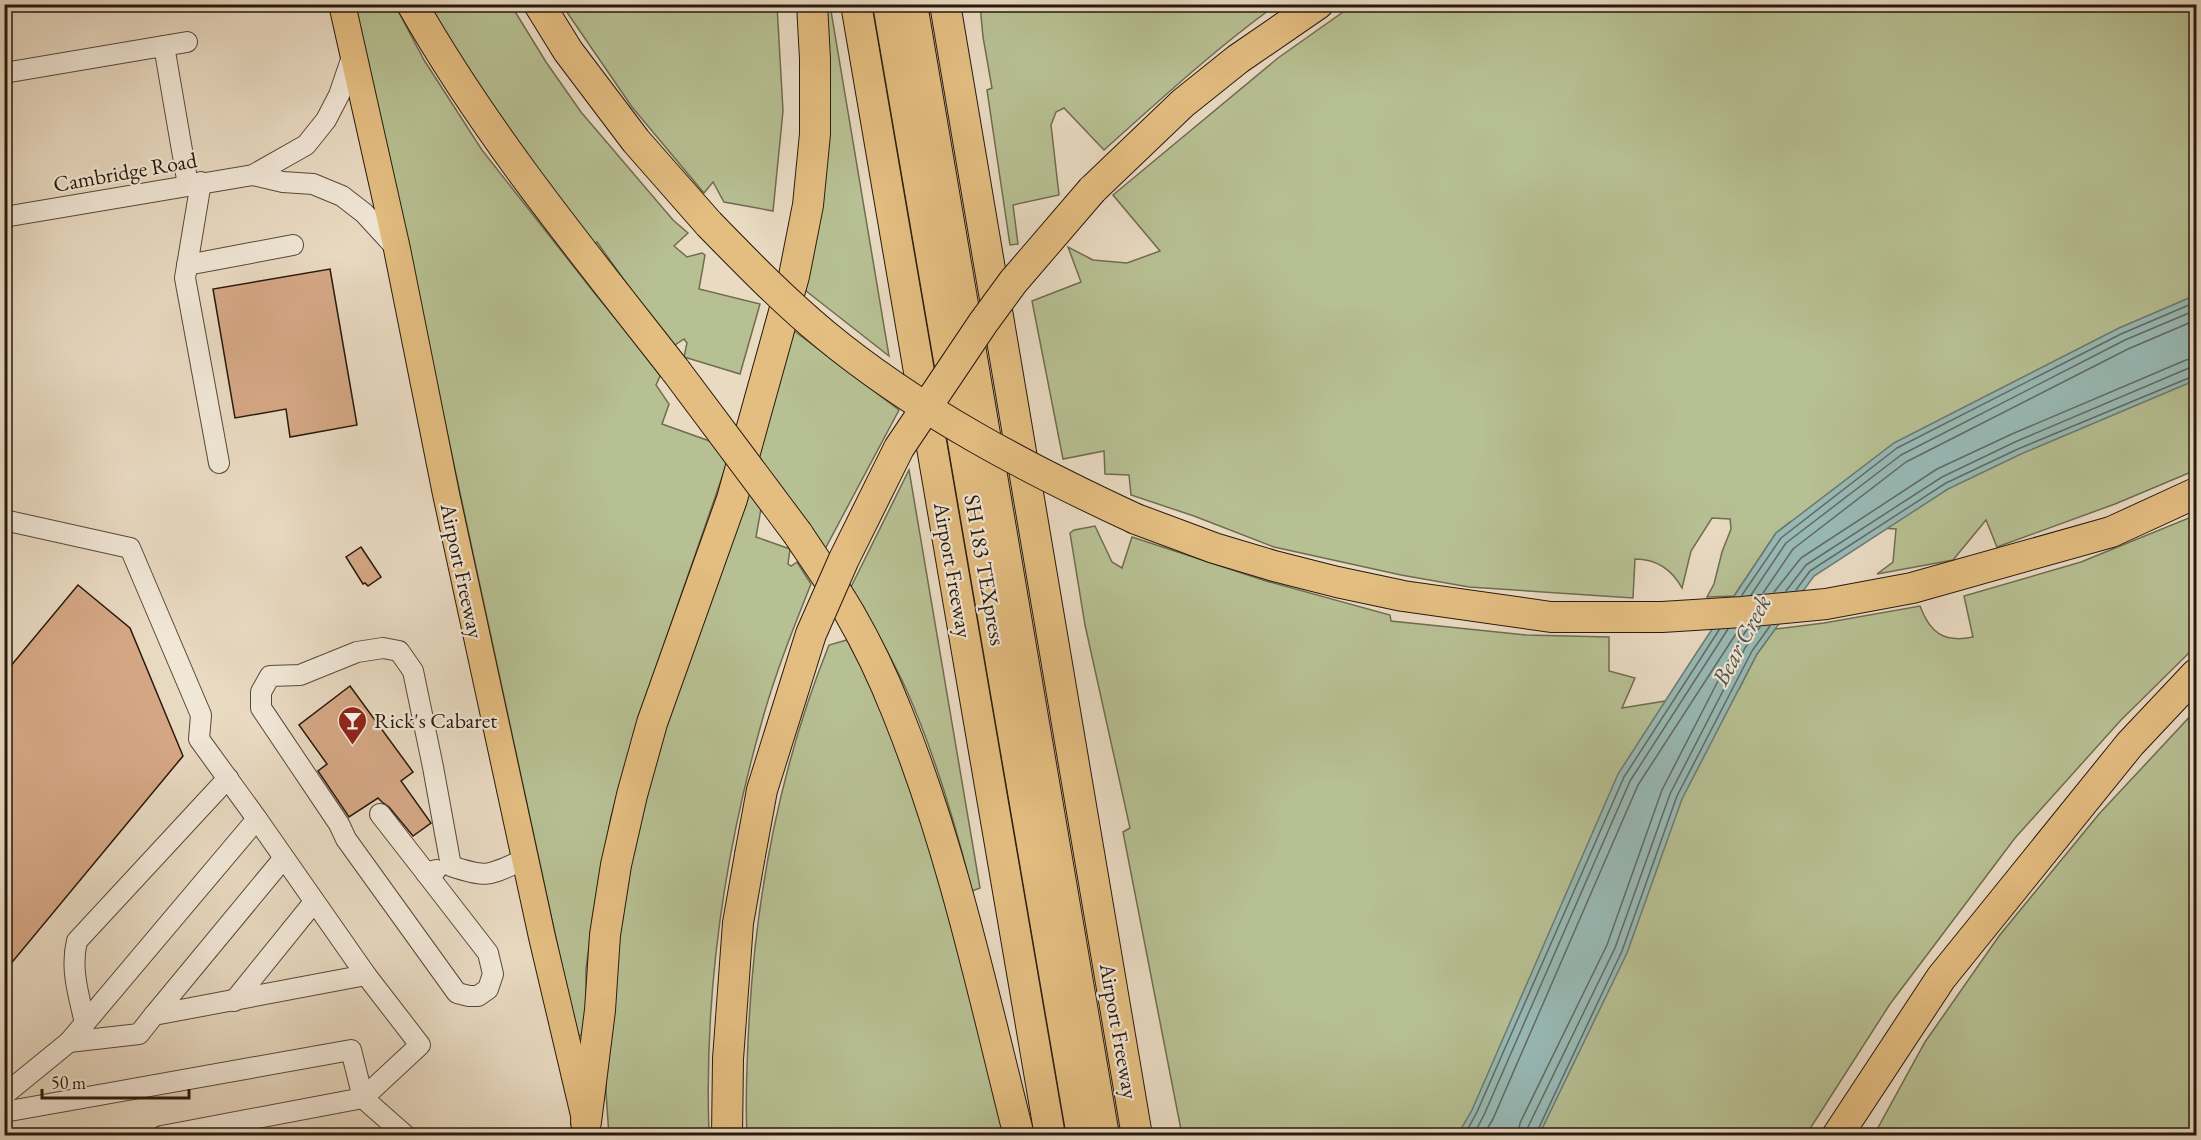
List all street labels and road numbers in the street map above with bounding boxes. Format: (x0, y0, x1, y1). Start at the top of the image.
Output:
street label: Cambridge Road (51, 145, 200, 199)
street label: SH 183 TEXpress (957, 492, 1013, 648)
street label: Airport Freeway (927, 499, 979, 641)
street label: Airport Freeway (433, 500, 491, 642)
street label: Airport Freeway (1093, 960, 1145, 1102)

